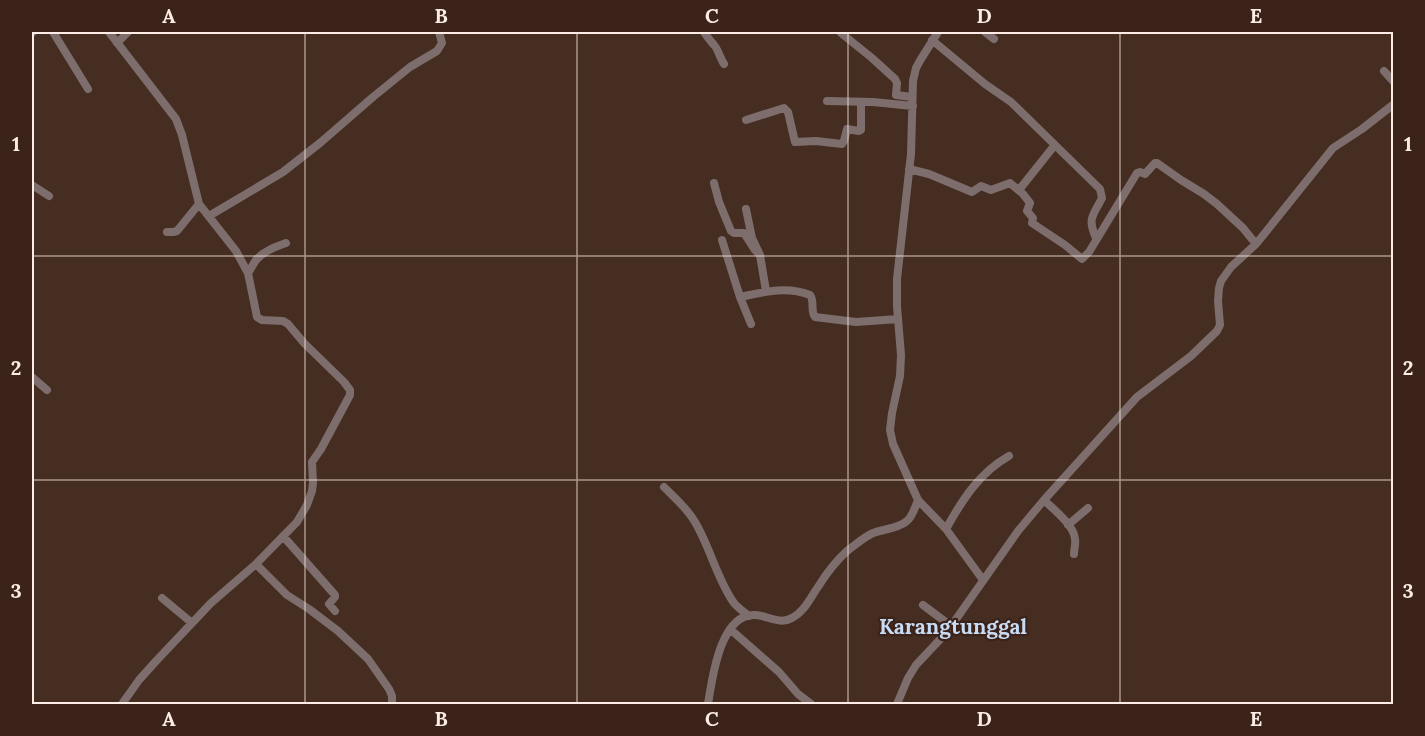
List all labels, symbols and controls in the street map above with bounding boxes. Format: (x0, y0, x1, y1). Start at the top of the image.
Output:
text: A (162, 3, 176, 28)
text: B (434, 3, 448, 28)
text: C (705, 3, 719, 28)
text: D (976, 3, 992, 28)
text: E (1250, 3, 1262, 28)
text: 1 (12, 131, 20, 156)
text: 1 (1404, 131, 1412, 156)
text: 2 (11, 355, 21, 380)
text: 2 (1403, 355, 1413, 380)
text: 3 (10, 578, 22, 603)
text: 3 (1402, 578, 1414, 603)
district label: Karangtunggal (879, 613, 1027, 640)
text: A (162, 706, 176, 731)
text: B (434, 706, 448, 731)
text: C (705, 706, 719, 731)
text: D (976, 706, 992, 731)
text: E (1250, 706, 1262, 731)

